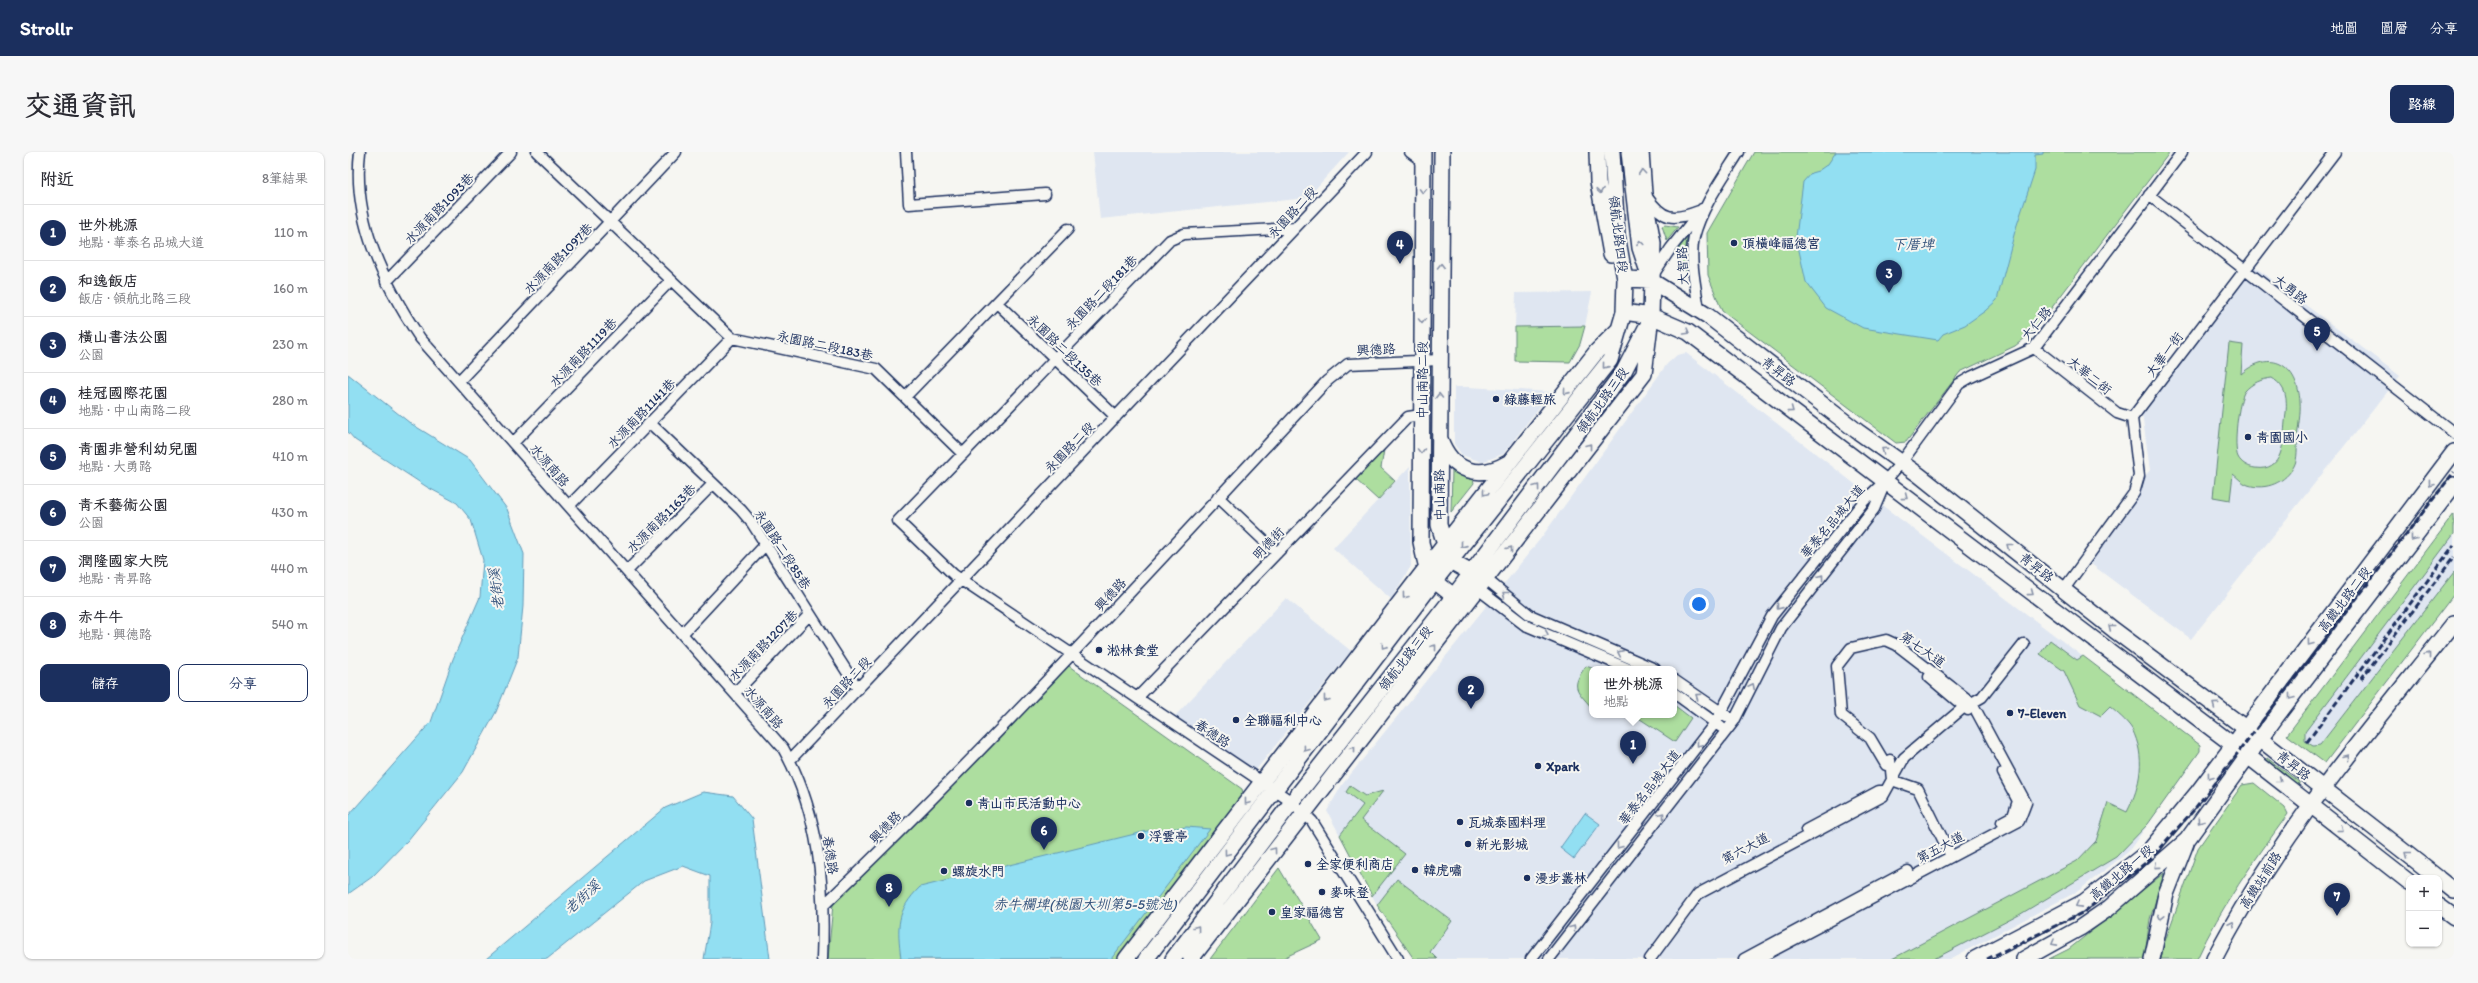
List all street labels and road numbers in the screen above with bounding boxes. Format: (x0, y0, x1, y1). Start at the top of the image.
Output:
street label: 水源南路1093巷 (402, 170, 477, 247)
street label: 永園路二段 (1265, 183, 1320, 241)
street label: 領航北路四段 (1606, 194, 1631, 274)
street label: 水源南路1097巷 (521, 220, 596, 297)
street label: 大智路 (1674, 246, 1691, 286)
street label: 永園路二段181巷 (1062, 252, 1141, 333)
street label: 大勇路 (2271, 271, 2311, 307)
street label: 大仁路 (2018, 304, 2055, 343)
street label: 永園路二段135巷 (1024, 311, 1105, 390)
street label: 水源南路1119巷 (547, 315, 620, 390)
street label: 永園路二段183巷 (775, 328, 875, 363)
street label: 大華一街 (2143, 329, 2186, 380)
street label: 興德路 (1356, 341, 1396, 358)
street label: 中山南路二段 (1415, 341, 1430, 419)
street label: 青昇路 (1759, 353, 1799, 389)
street label: 大華二街 (2065, 353, 2115, 398)
street label: 領航北路三段 (1573, 364, 1631, 436)
street label: 水源南路1141巷 (604, 375, 678, 451)
street label: 永園路二段 (1041, 419, 1097, 476)
street label: 水源南路 (527, 441, 572, 490)
street label: 中山南路 (1432, 469, 1447, 521)
street label: 水源南路1163巷 (624, 481, 699, 556)
street label: 華泰名品城大道 (1797, 482, 1867, 561)
street label: 永園路二段85巷 (751, 507, 814, 592)
street label: 明德街 (1249, 524, 1287, 563)
street label: 青昇路 (2017, 549, 2057, 585)
street label: 高鐵北路二段 (2315, 564, 2374, 635)
street label: 興德路 (1092, 575, 1129, 614)
street label: 水源南路1207巷 (726, 607, 801, 684)
street label: 領航北路三段 (1375, 623, 1435, 694)
street label: 第七大道 (1897, 628, 1948, 670)
street label: 永園路二段 (819, 653, 874, 711)
street label: 水源南路 (741, 683, 786, 732)
street label: 春德路 (1192, 716, 1233, 751)
street label: 華泰名品城大道 (1615, 747, 1683, 828)
street label: 青昇路 (2274, 747, 2314, 783)
street label: 興德路 (866, 808, 904, 847)
street label: 第五大道 (1914, 829, 1967, 866)
street label: 第六大道 (1719, 830, 1772, 867)
street label: 春德路 (820, 835, 841, 876)
street label: 高鐵北路一段 (2087, 842, 2156, 903)
street label: 高鐵站前路 (2236, 849, 2284, 912)

